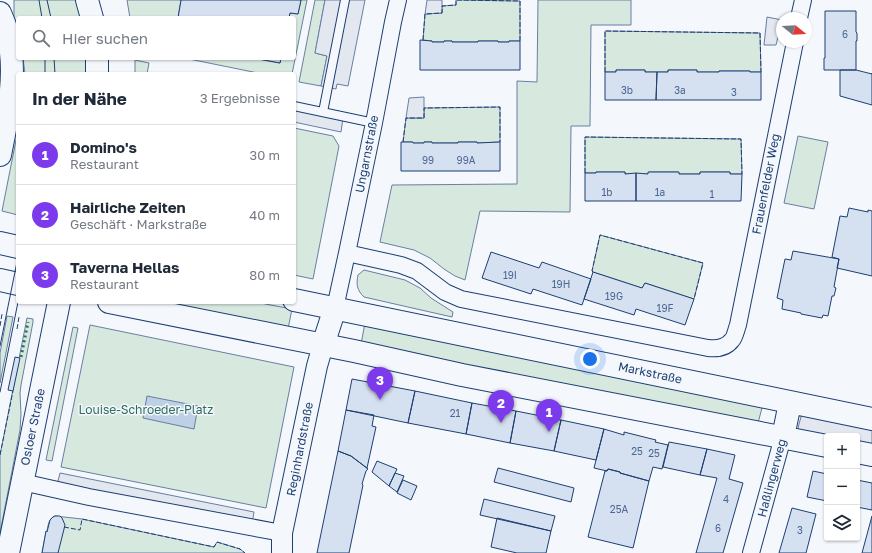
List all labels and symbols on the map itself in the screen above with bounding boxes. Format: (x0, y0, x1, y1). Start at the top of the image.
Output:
north arrow (776, 12, 812, 48)
house number: 6 (842, 28, 848, 40)
house number: 3b (621, 84, 633, 96)
house number: 3a (674, 84, 686, 96)
house number: 3 (731, 86, 737, 98)
street label: Ungarnstraße (352, 114, 381, 194)
street label: Frauenfelder Weg (748, 132, 783, 236)
house number: 99 (422, 154, 434, 166)
house number: 99A (457, 154, 476, 166)
house number: 1b (602, 186, 613, 198)
house number: 1a (655, 186, 665, 198)
house number: 1 (710, 188, 715, 200)
house number: 19I (503, 269, 517, 281)
house number: 19H (552, 278, 570, 290)
house number: 19G (605, 290, 623, 302)
house number: 19F (657, 302, 673, 314)
your location (580, 349, 600, 369)
street label: Markstraße (617, 358, 683, 387)
pin: 3 (367, 367, 393, 400)
street label: Osloer Straße (17, 387, 48, 467)
pin: 2 (488, 390, 514, 423)
pin: 1 (536, 399, 562, 432)
street label: Reginhardstraße (283, 401, 316, 497)
park label: Louise-Schroeder-Platz (79, 402, 213, 417)
house number: 21 (450, 407, 460, 419)
street label: Haßlingerweg (754, 437, 789, 519)
house number: 25 (631, 445, 643, 457)
house number: 25 (648, 447, 660, 459)
house number: 4 (723, 493, 729, 505)
house number: 25A (610, 503, 628, 515)
house number: 6 (715, 522, 721, 534)
house number: 3 (797, 524, 803, 536)

